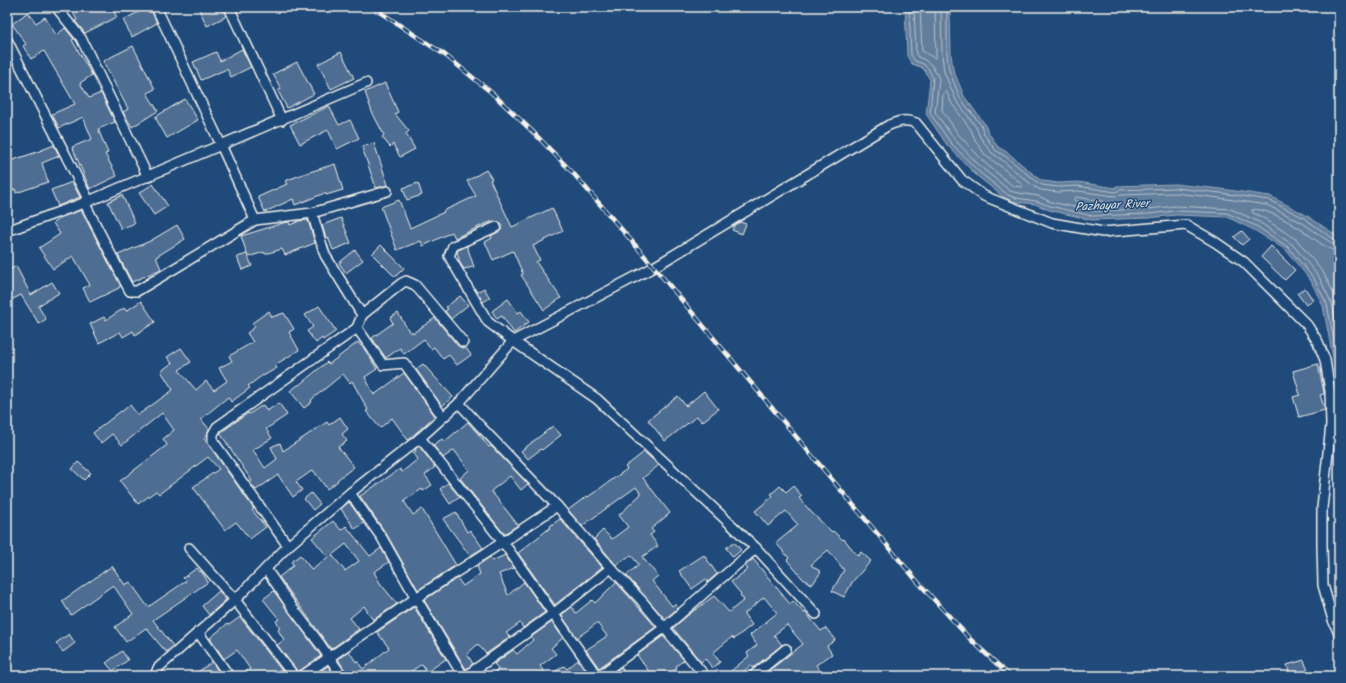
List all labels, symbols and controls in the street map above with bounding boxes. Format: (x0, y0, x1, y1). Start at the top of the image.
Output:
water label: Pazhayar River (1075, 194, 1152, 217)

